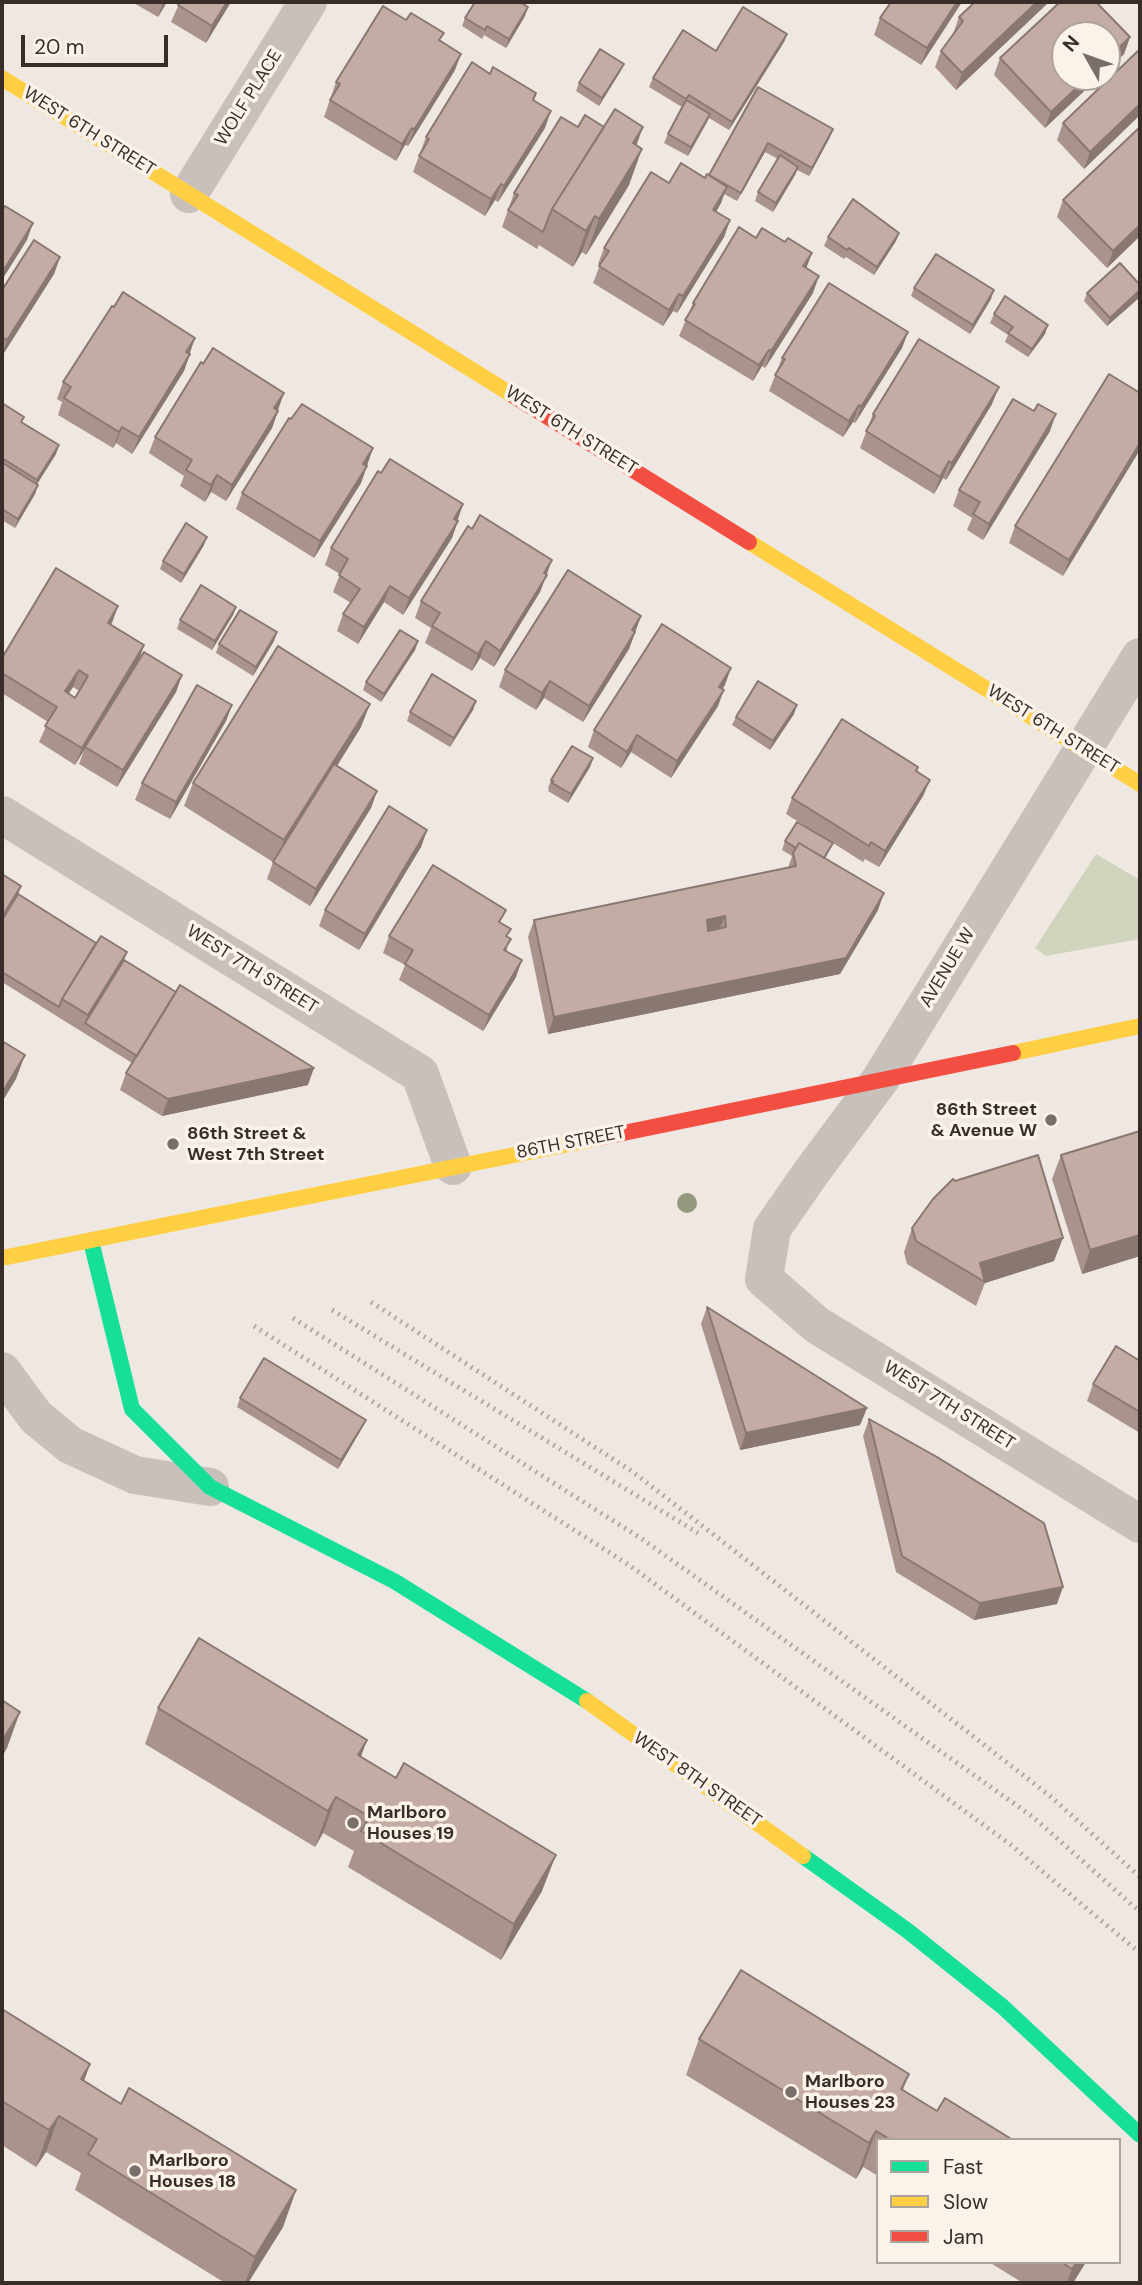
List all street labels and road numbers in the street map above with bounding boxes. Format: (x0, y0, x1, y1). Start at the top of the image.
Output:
street label: WOLF PLACE (211, 46, 287, 150)
street label: WEST 6TH STREET (19, 83, 159, 181)
street label: WEST 6TH STREET (501, 382, 641, 480)
street label: WEST 6TH STREET (983, 681, 1123, 779)
street label: WEST 7TH STREET (182, 921, 322, 1019)
street label: AVENUE W (916, 924, 980, 1012)
street label: 86TH STREET (515, 1122, 627, 1164)
street label: WEST 7TH STREET (879, 1357, 1019, 1455)
street label: WEST 8TH STREET (629, 1728, 765, 1832)

